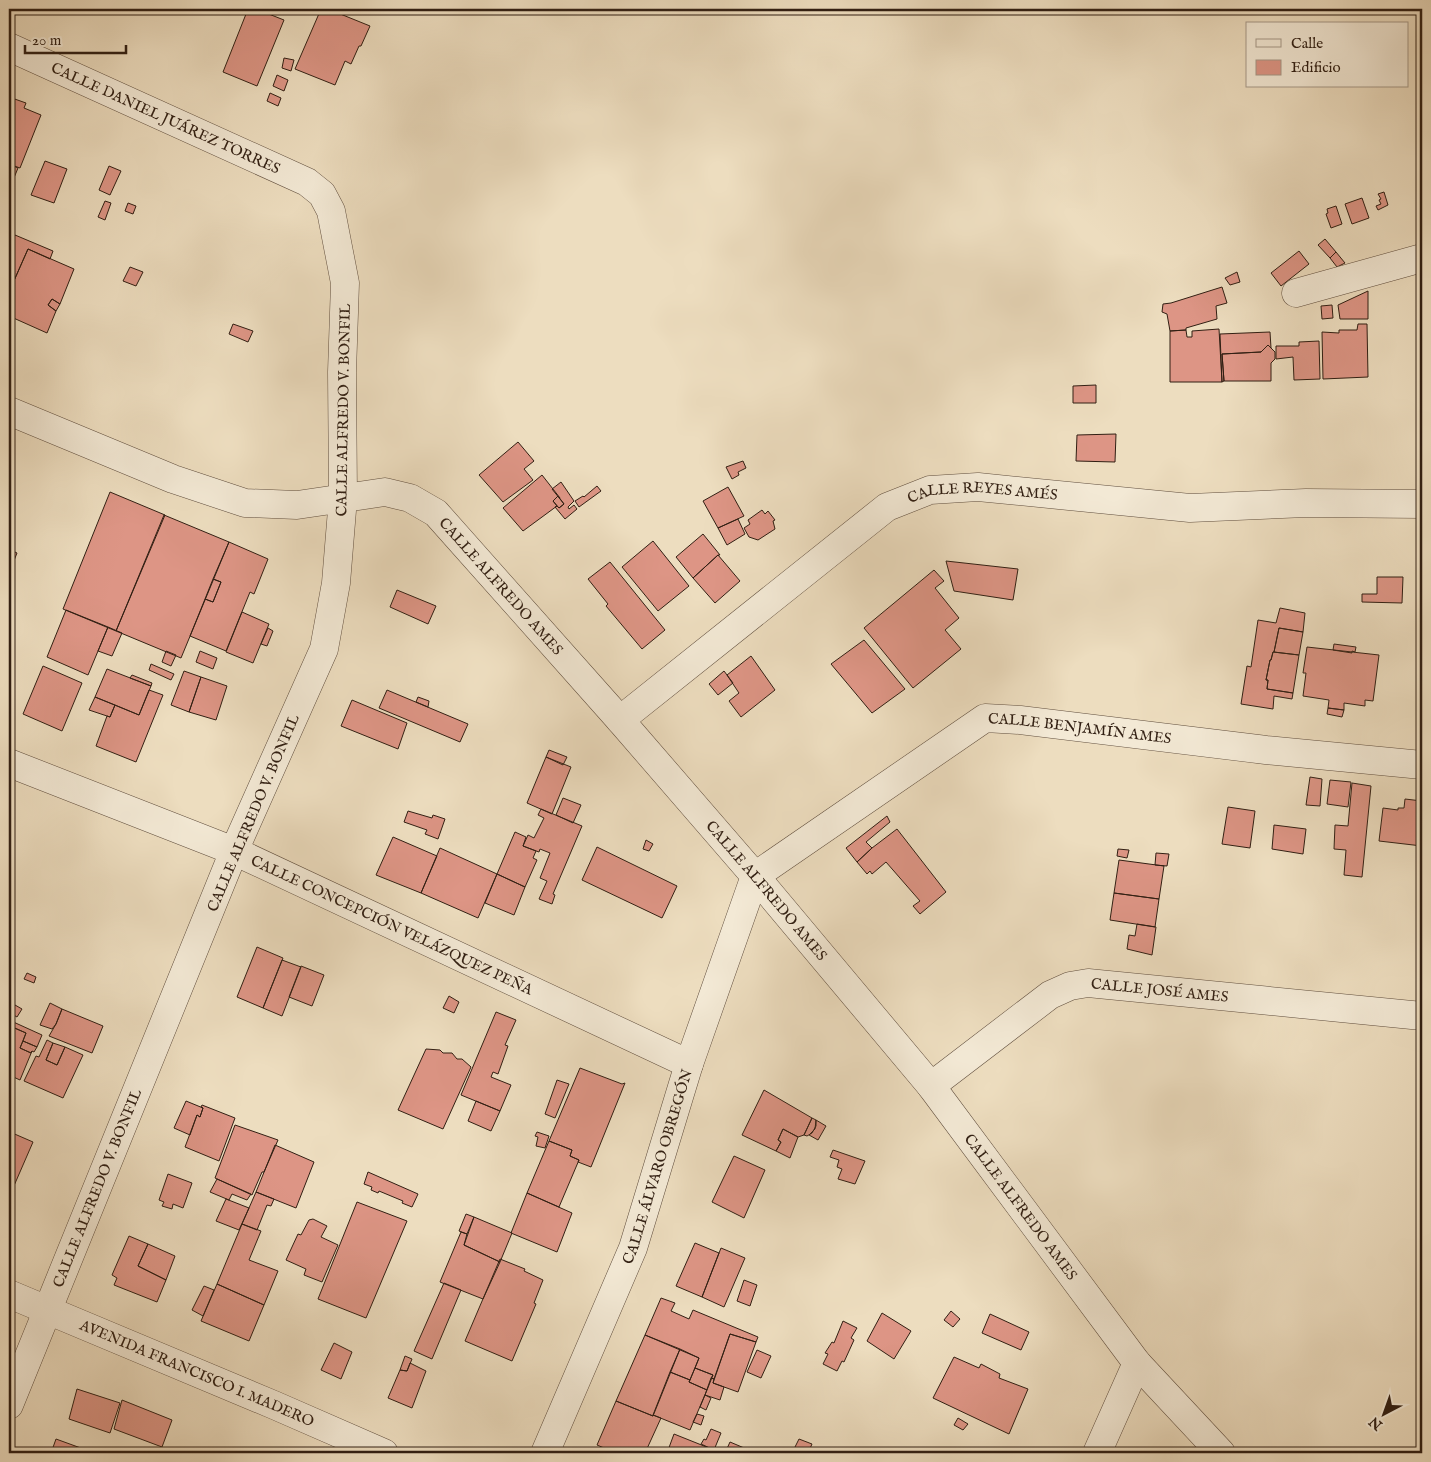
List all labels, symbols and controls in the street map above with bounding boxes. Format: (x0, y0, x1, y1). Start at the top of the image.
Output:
scale bar (25, 22, 126, 54)
legend (1246, 22, 1408, 88)
text: 20 m (32, 31, 62, 50)
text: Calle (1291, 34, 1323, 53)
street label: CALLE DANIEL JUÁREZ TORRES (48, 58, 283, 179)
text: Edificio (1291, 58, 1341, 77)
street label: CALLE ALFREDO V. BONFIL (332, 303, 355, 517)
street label: CALLE REYES AMÉS (905, 478, 1058, 508)
street label: CALLE ALFREDO AMES (434, 514, 567, 659)
street label: CALLE BENJAMÍN AMES (988, 709, 1172, 748)
street label: CALLE ALFREDO V. BONFIL (203, 711, 304, 915)
street label: CALLE ALFREDO AMES (701, 817, 831, 965)
street label: CALLE CONCEPCIÓN VELÁZQUEZ PEÑA (248, 851, 537, 1000)
street label: CALLE JOSÉ AMES (1090, 974, 1229, 1007)
street label: CALLE ÁLVARO OBREGÓN (618, 1067, 697, 1267)
street label: CALLE ALFREDO V. BONFIL (49, 1086, 146, 1290)
street label: CALLE ALFREDO AMES (960, 1130, 1081, 1284)
street label: AVENIDA FRANCISCO I. MADERO (76, 1315, 317, 1431)
north arrow (1358, 1390, 1408, 1440)
text: N (1366, 1412, 1387, 1434)

